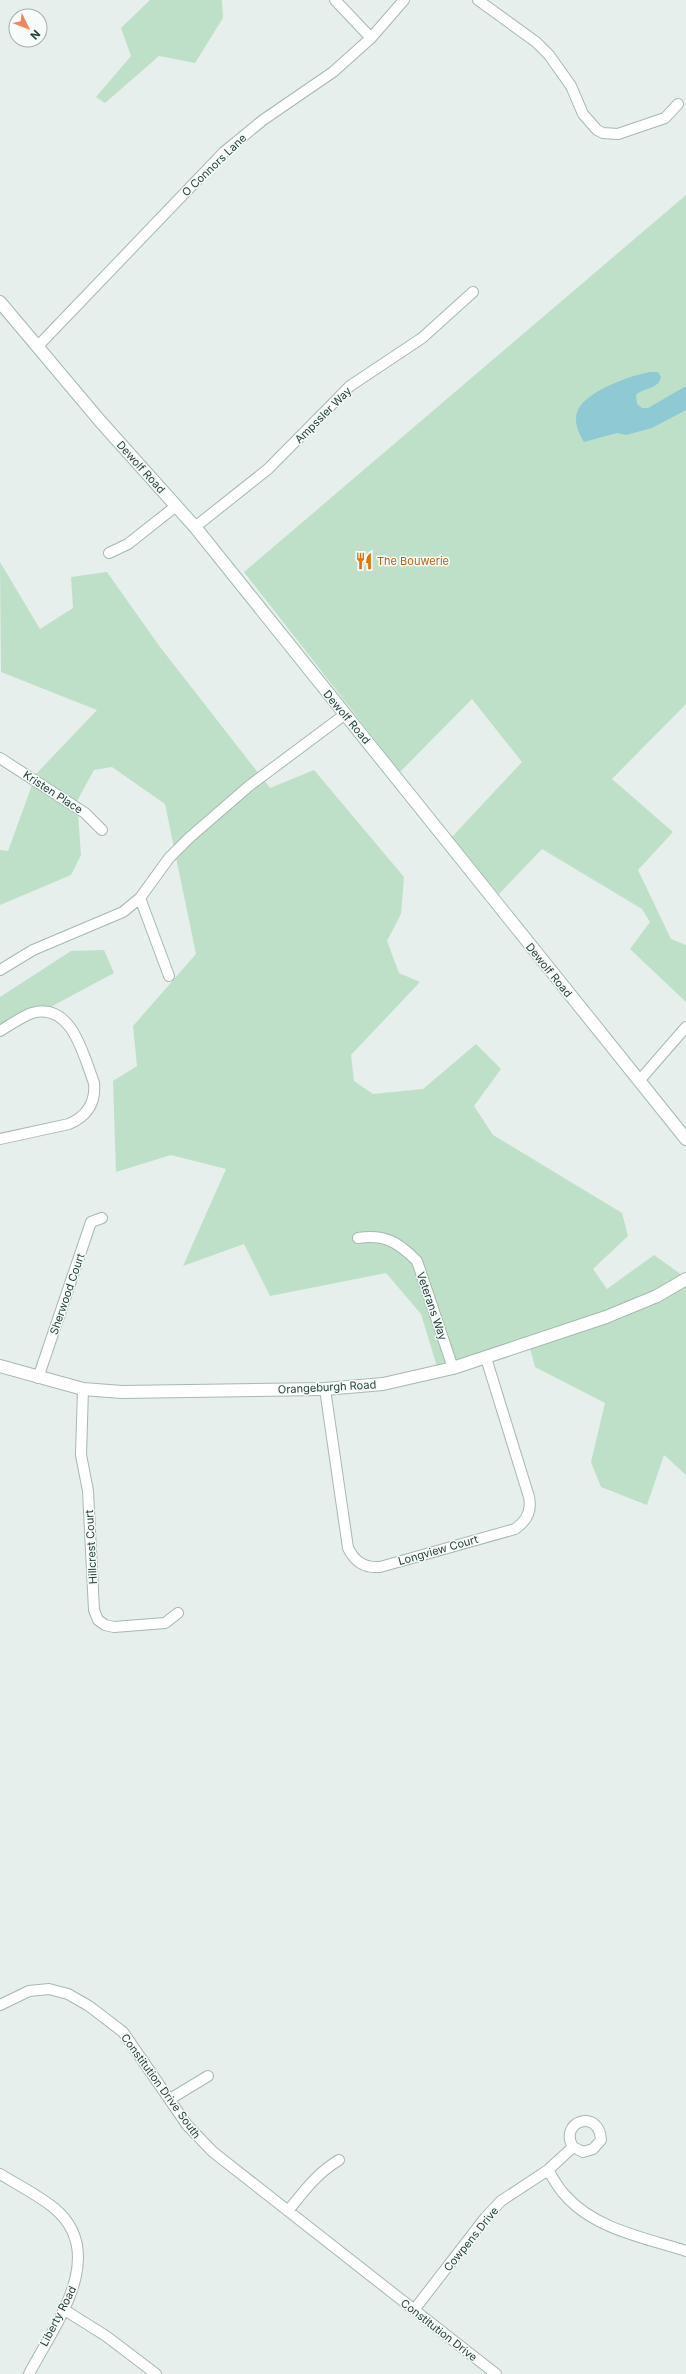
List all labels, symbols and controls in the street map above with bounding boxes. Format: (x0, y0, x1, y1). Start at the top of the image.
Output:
north arrow (8, 8, 48, 48)
text: N (27, 27, 43, 43)
street label: O Connors Lane (179, 131, 249, 199)
street label: Ampssler Way (292, 384, 354, 446)
street label: Dewolf Road (114, 438, 168, 496)
restaurant icon: The Bouwerie (354, 551, 374, 571)
place label: The Bouwerie (377, 554, 449, 568)
street label: Dewolf Road (320, 687, 374, 747)
street label: Kristen Place (21, 768, 85, 816)
street label: Dewolf Road (523, 940, 575, 1000)
street label: Sherwood Court (47, 1251, 88, 1337)
street label: Veterans Way (414, 1270, 450, 1342)
street label: Orangeburgh Road (277, 1377, 377, 1397)
street label: Hillcrest Court (82, 1509, 100, 1585)
street label: Longview Court (397, 1532, 480, 1568)
street label: Constitution Drive South (118, 2031, 204, 2141)
street label: Cowpens Drive (441, 2204, 501, 2274)
street label: Liberty Road (37, 2283, 79, 2349)
street label: Constitution Drive (398, 2296, 480, 2364)

